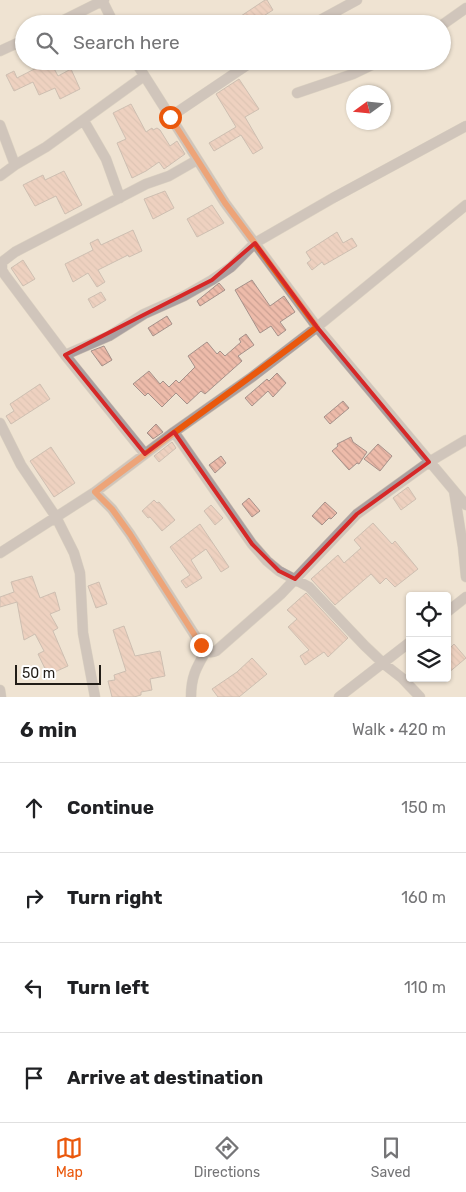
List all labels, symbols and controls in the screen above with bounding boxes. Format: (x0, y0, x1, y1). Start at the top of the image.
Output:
search box (15, 15, 451, 70)
icon: search (33, 29, 61, 57)
text: Search here (73, 31, 180, 54)
north arrow (346, 85, 391, 130)
route start (159, 106, 182, 129)
map controls (406, 592, 451, 682)
button: locate (406, 592, 451, 637)
route end (190, 634, 213, 657)
button: layers (406, 637, 451, 682)
scale bar (15, 662, 101, 685)
text: 50 m (22, 665, 55, 682)
text: 6 min (20, 717, 77, 742)
text: Walk · 420 m (352, 720, 446, 739)
icon: ahead (20, 794, 48, 822)
text: Continue (67, 796, 154, 819)
text: 150 m (401, 798, 446, 817)
icon: right (20, 884, 48, 912)
text: Turn right (67, 886, 162, 909)
text: 160 m (401, 888, 446, 907)
icon: left (20, 974, 48, 1002)
text: Turn left (67, 976, 149, 999)
text: 110 m (404, 978, 446, 997)
icon: arrive (20, 1064, 48, 1092)
text: Arrive at destination (67, 1066, 263, 1089)
tab: Map (55, 1134, 83, 1181)
tab: Directions (194, 1134, 260, 1181)
tab: Saved (371, 1134, 411, 1181)

